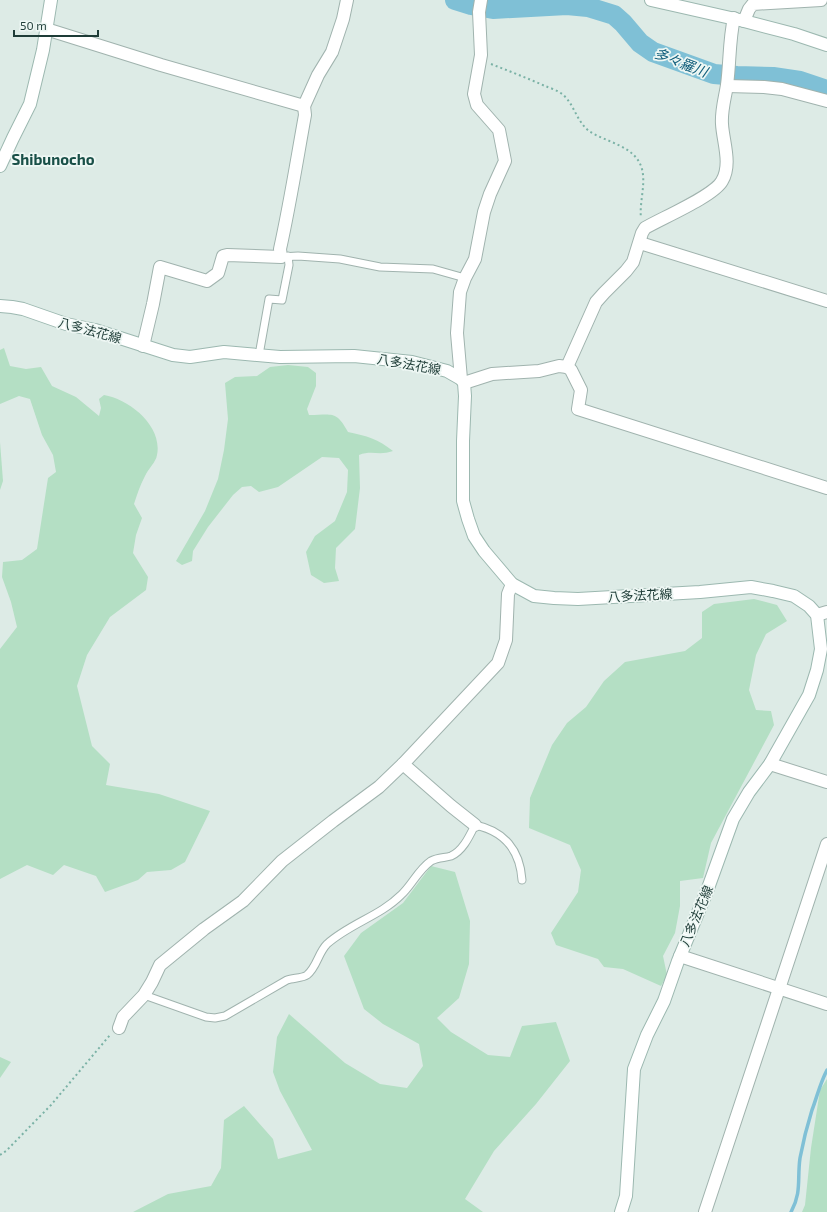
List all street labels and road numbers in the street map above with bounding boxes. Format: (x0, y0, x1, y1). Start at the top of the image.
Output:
street label: 八多法花線 (57, 314, 123, 346)
street label: 八多法花線 (376, 350, 442, 378)
street label: 八多法花線 (607, 585, 673, 605)
street label: 八多法花線 (676, 883, 716, 949)

